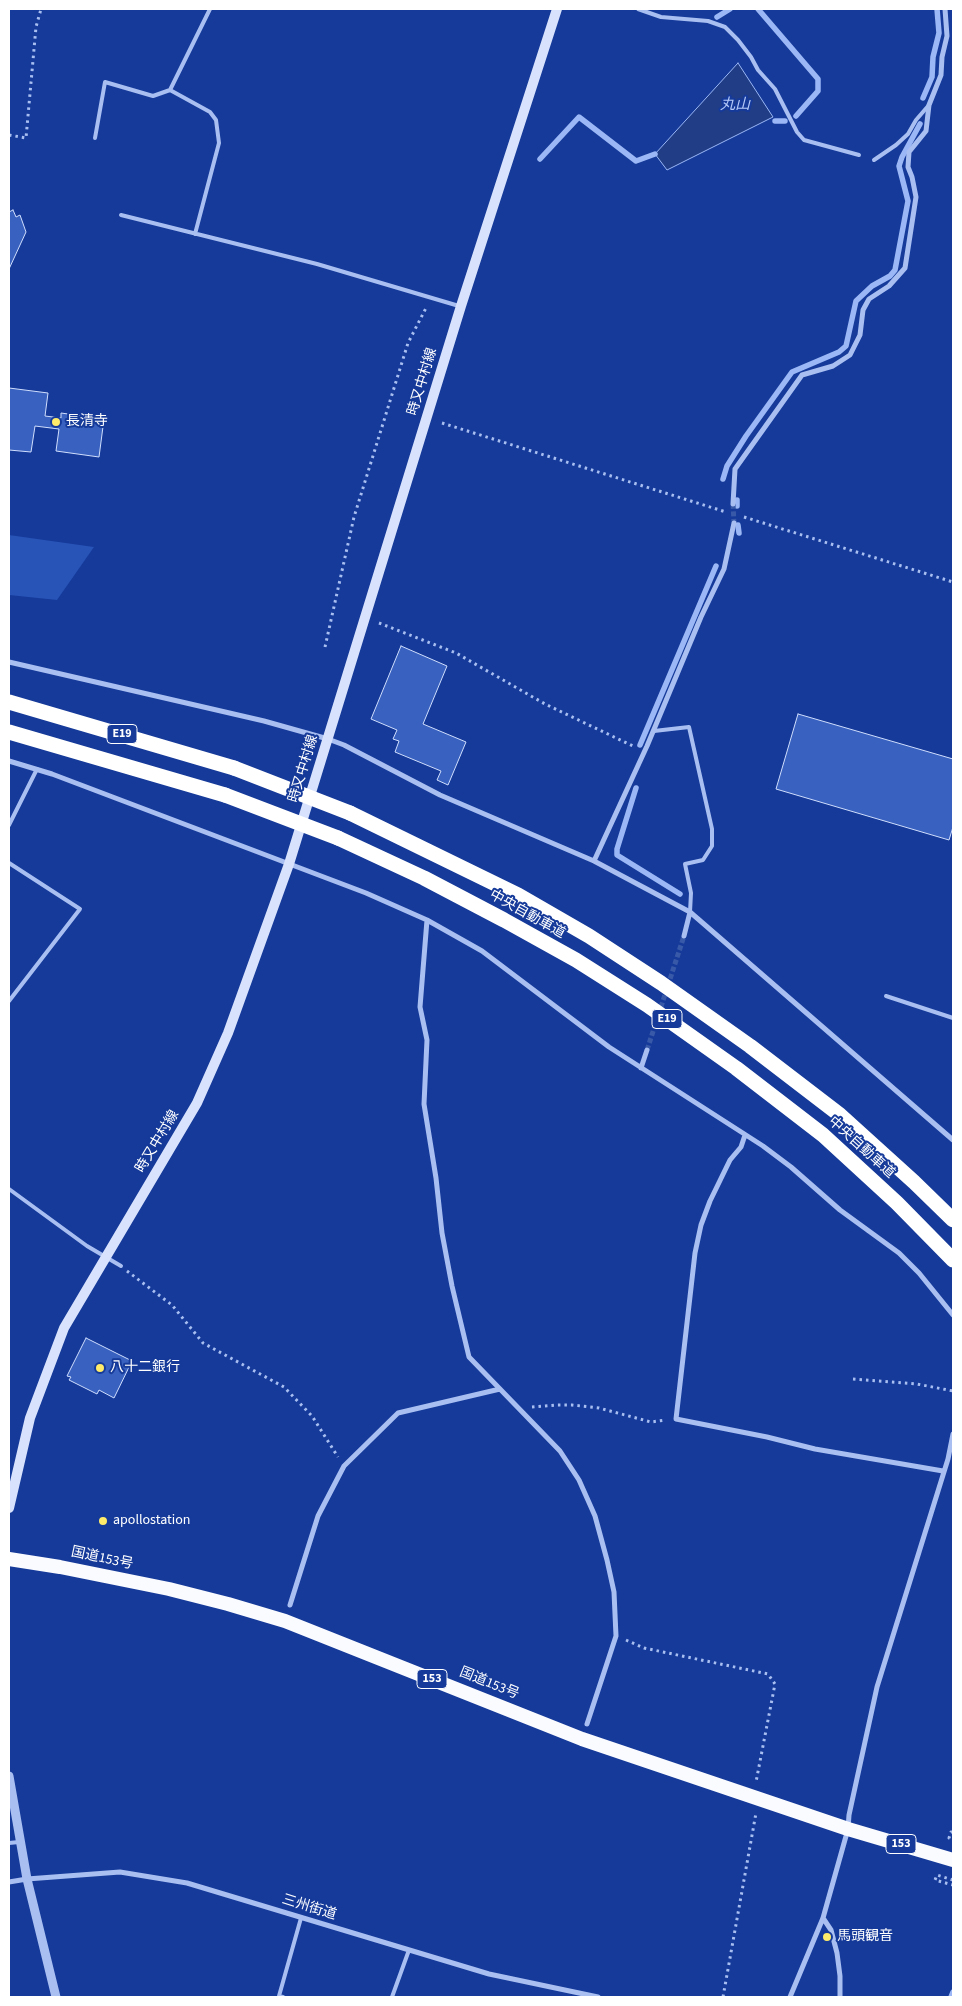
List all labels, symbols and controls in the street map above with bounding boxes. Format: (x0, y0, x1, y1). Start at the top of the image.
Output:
water label: 丸山 (720, 97, 750, 115)
street label: 時又中村線 (405, 346, 441, 418)
place label: 長清寺 (66, 414, 108, 430)
marker: 長清寺 (50, 416, 62, 428)
road number: E19 (107, 724, 137, 744)
street label: 時又中村線 (286, 733, 322, 805)
street label: 中央自動車道 (486, 887, 568, 943)
road number: E19 (652, 1010, 682, 1028)
street label: 時又中村線 (133, 1108, 183, 1176)
street label: 中央自動車道 (824, 1114, 898, 1182)
place label: 八十二銀行 (110, 1360, 180, 1376)
marker: 八十二銀行 (94, 1362, 106, 1374)
place label: apollostation (113, 1513, 190, 1529)
marker: apollostation (97, 1515, 109, 1527)
street label: 国道153号 (70, 1544, 134, 1574)
street label: 国道153号 (457, 1664, 521, 1704)
road number: 153 (417, 1670, 447, 1688)
road number: 153 (886, 1835, 916, 1854)
street label: 三州街道 (280, 1892, 338, 1924)
place label: 馬頭観音 (837, 1929, 893, 1945)
marker: 馬頭観音 (821, 1931, 833, 1943)

